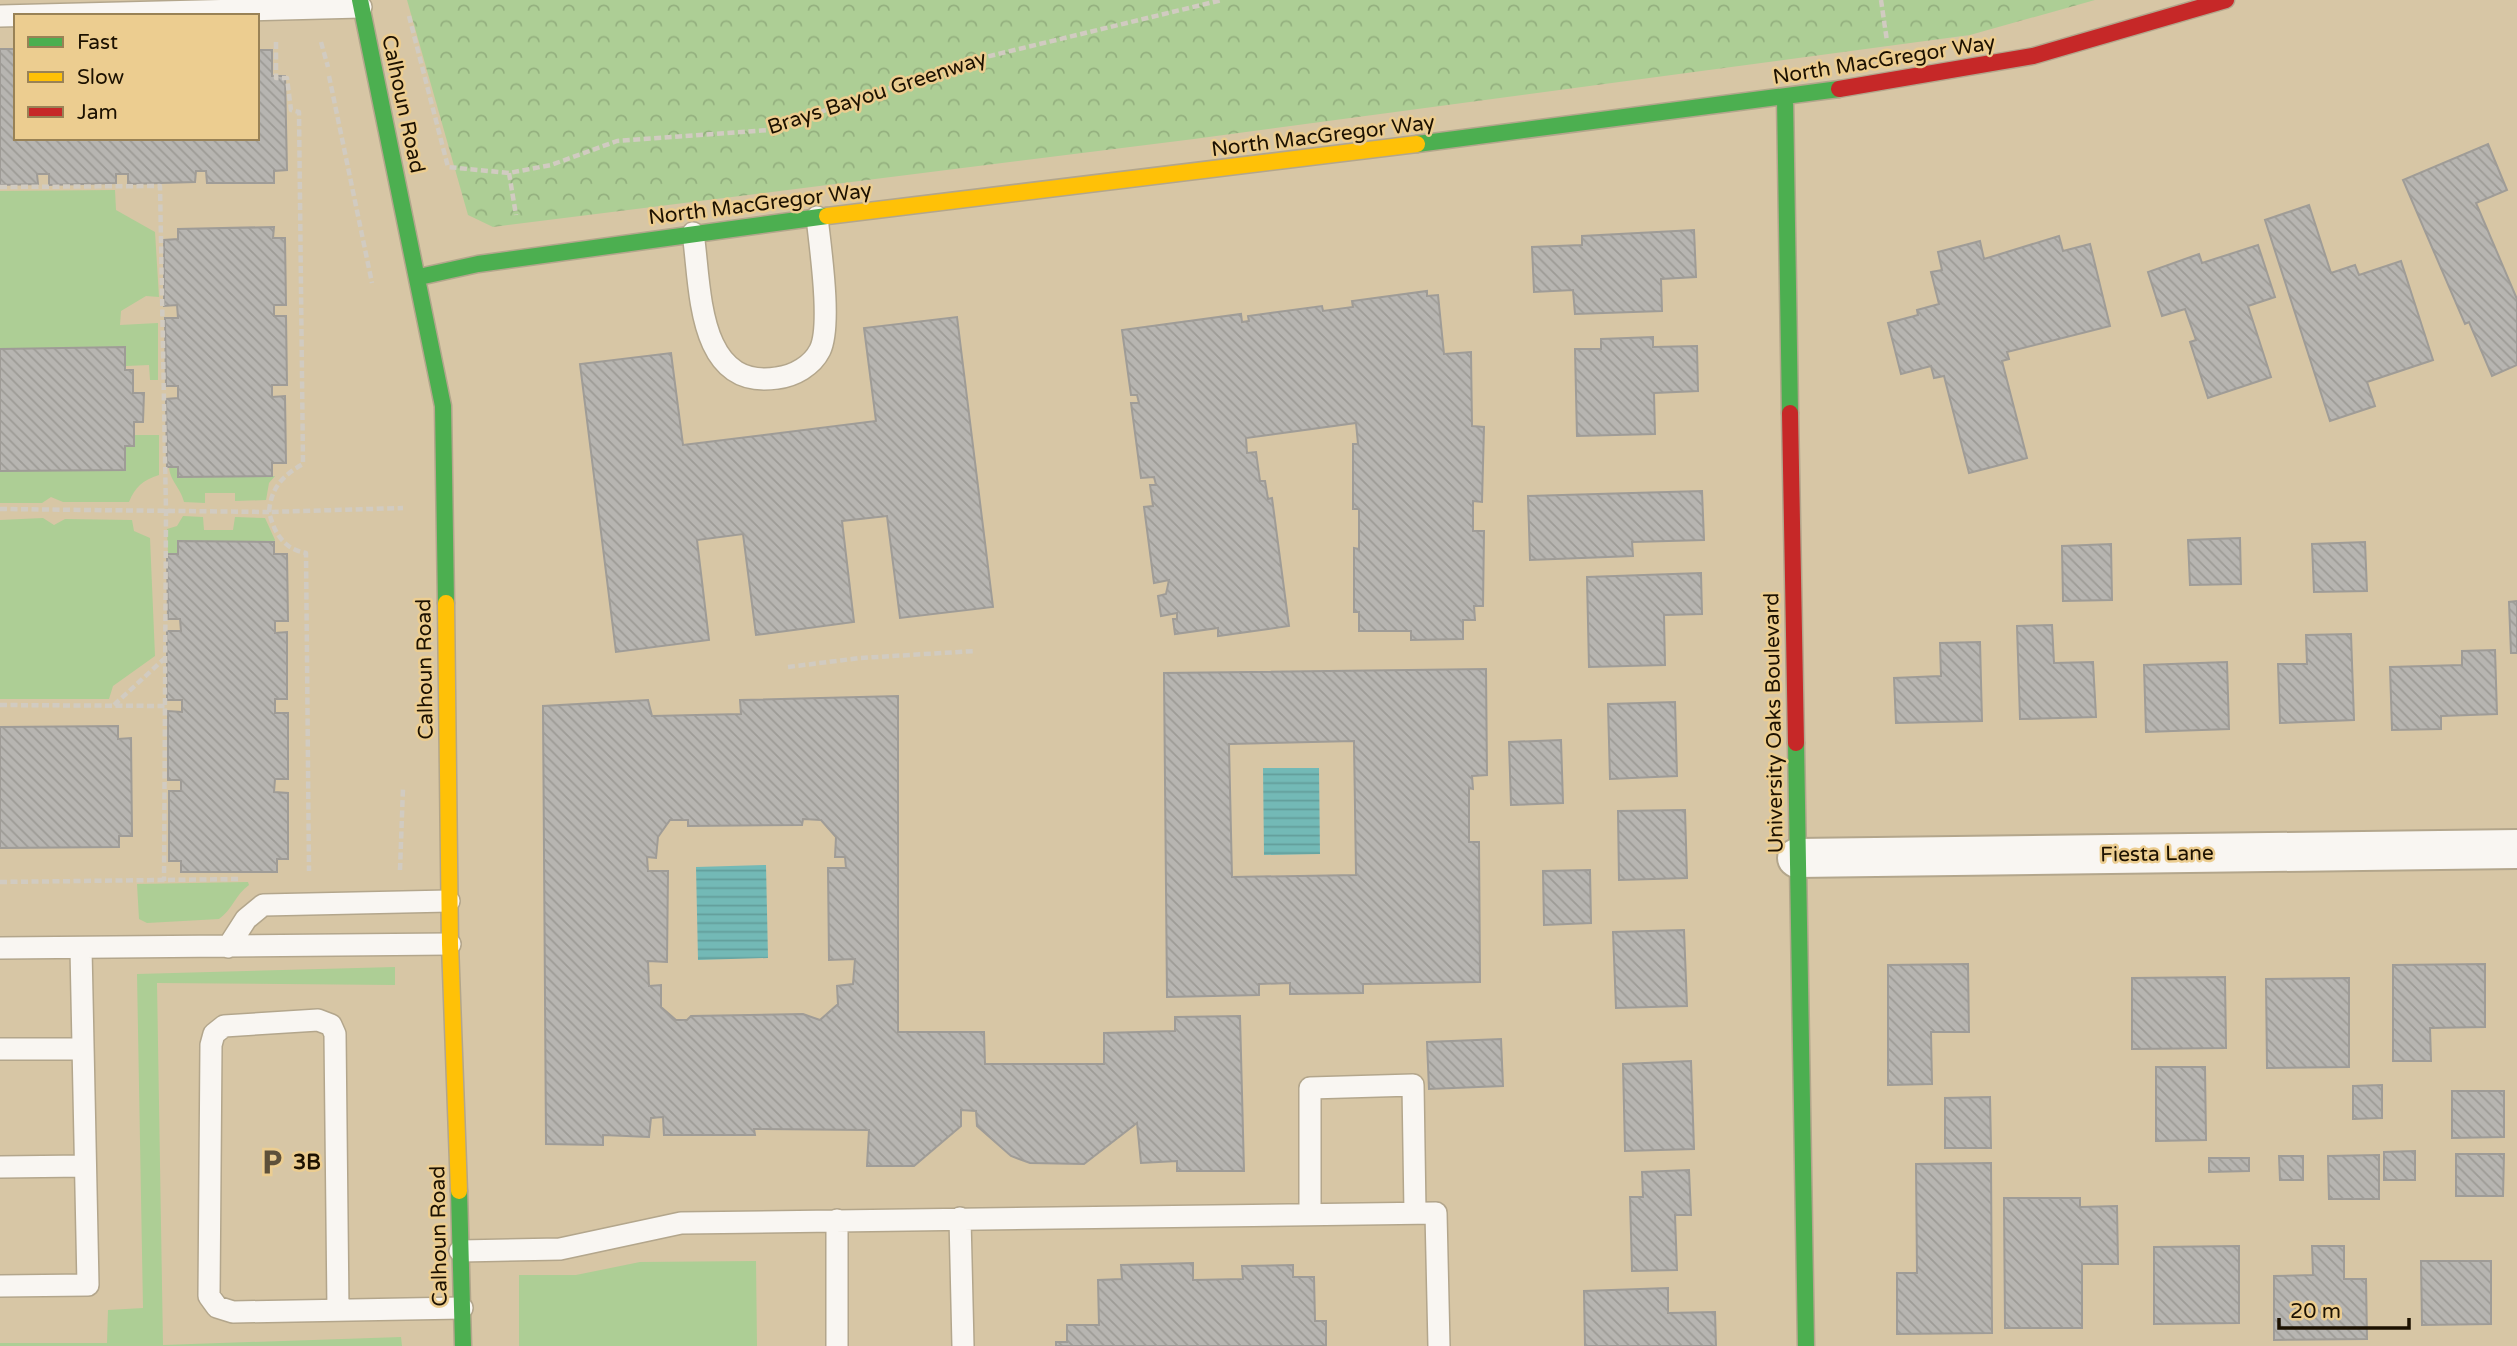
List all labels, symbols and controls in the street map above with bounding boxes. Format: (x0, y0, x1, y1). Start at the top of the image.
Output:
legend (14, 14, 259, 140)
text: Fast (77, 30, 118, 55)
street label: North MacGregor Way (1771, 30, 1997, 90)
street label: Calhoun Road (376, 32, 430, 176)
street label: Brays Bayou Greenway (764, 46, 990, 140)
text: Slow (77, 65, 125, 90)
text: Jam (77, 100, 118, 125)
street label: North MacGregor Way (1210, 110, 1436, 162)
street label: North MacGregor Way (647, 178, 873, 230)
street label: University Oaks Boulevard (1759, 592, 1789, 854)
street label: Calhoun Road (411, 598, 439, 740)
street label: Fiesta Lane (2100, 841, 2214, 867)
parking icon: 3B (257, 1147, 287, 1177)
place label: 3B (293, 1150, 321, 1175)
street label: Calhoun Road (425, 1165, 453, 1307)
scale bar (2279, 1286, 2408, 1330)
text: 20 m (2290, 1299, 2341, 1324)

